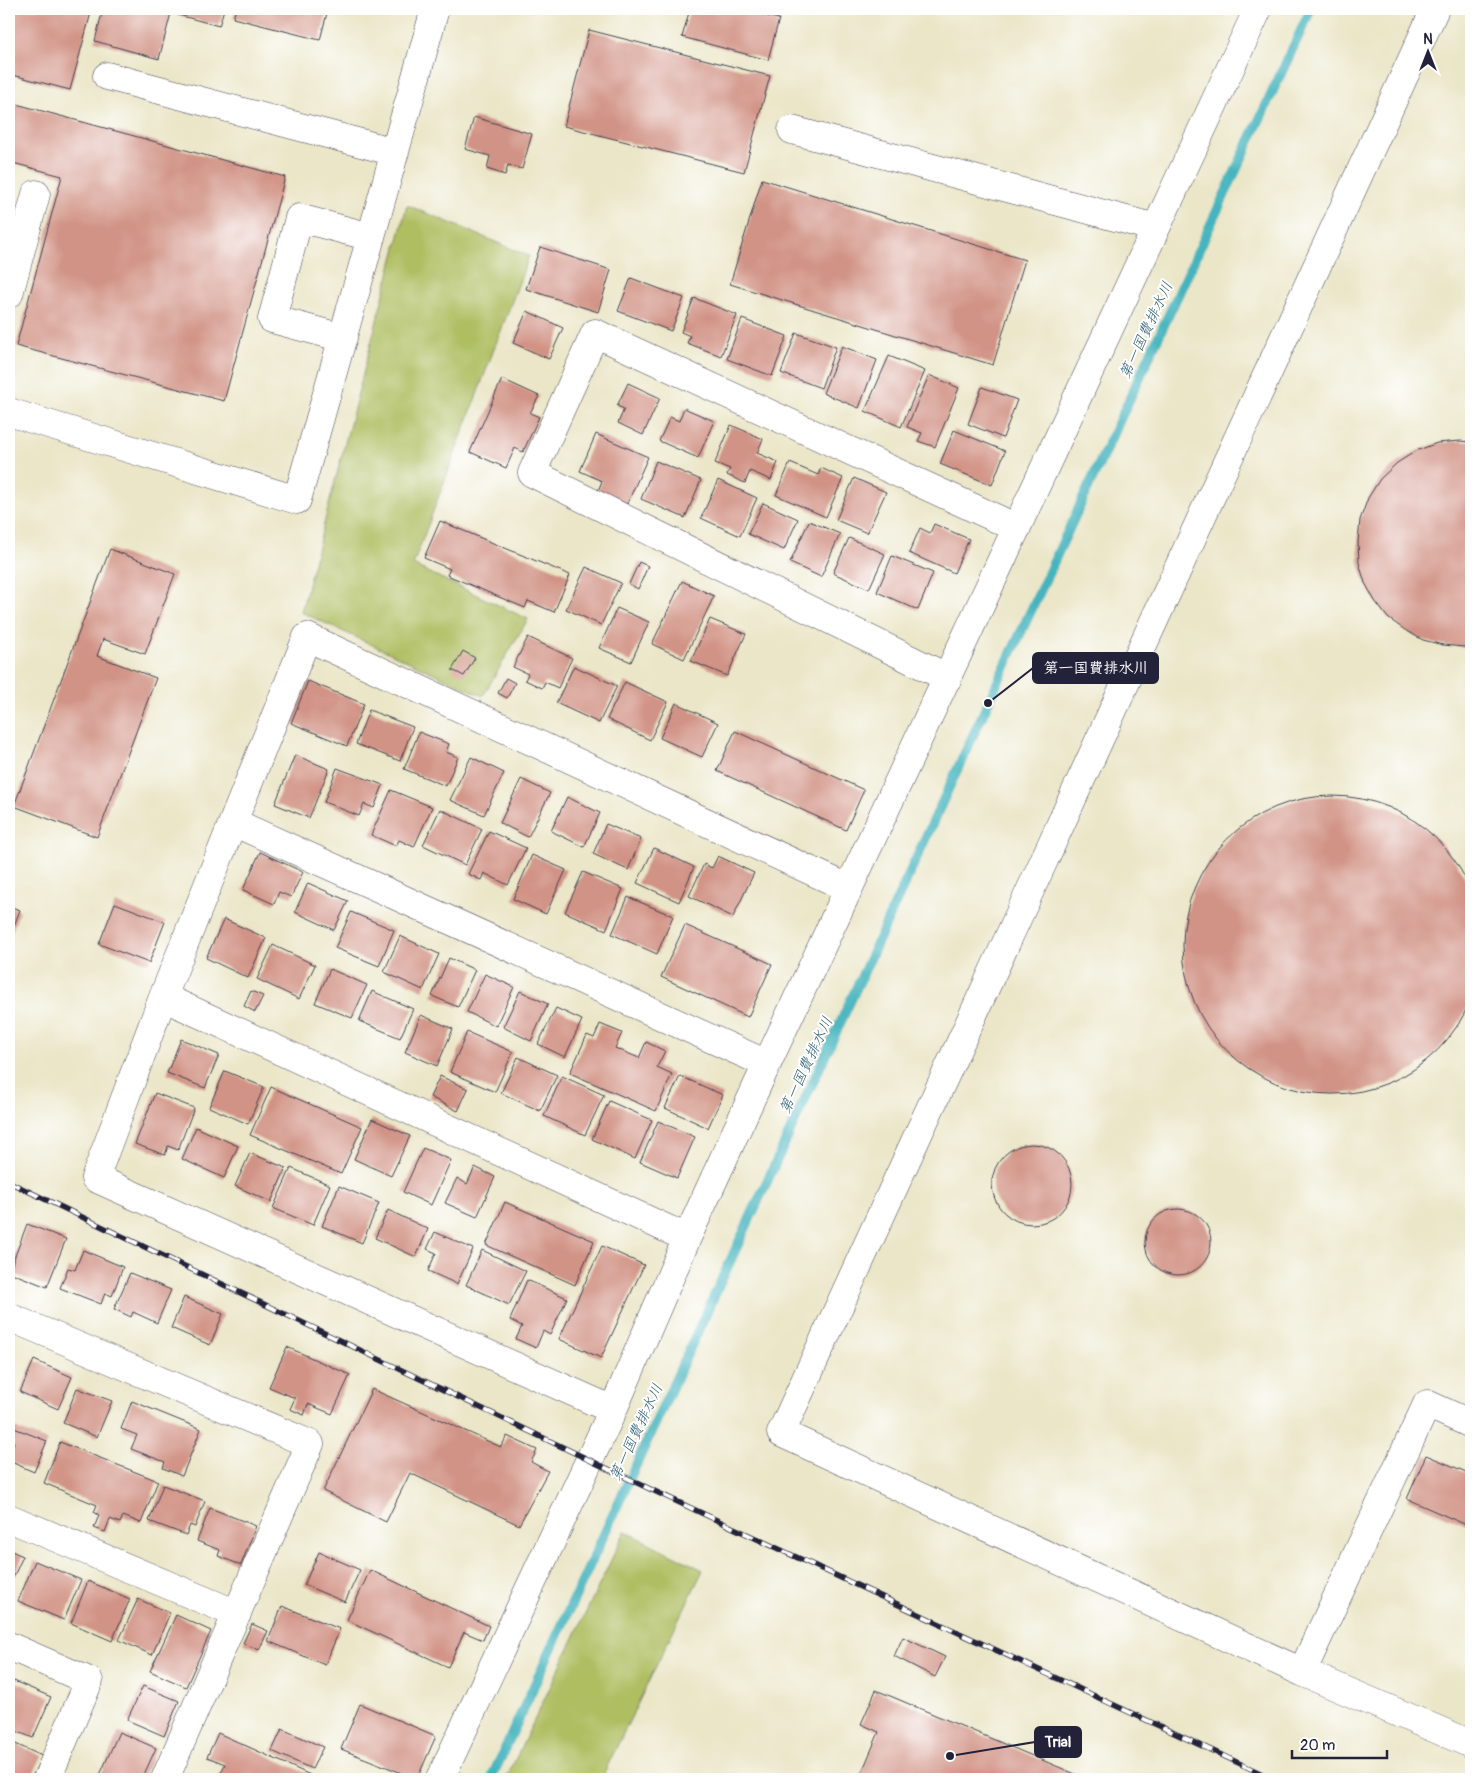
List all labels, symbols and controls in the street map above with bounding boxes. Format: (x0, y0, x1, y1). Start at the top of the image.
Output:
north arrow (1402, 28, 1452, 78)
text: N (1423, 31, 1433, 48)
water label: 第一国費排水川 (1116, 279, 1177, 382)
callout: 第一国費排水川 (1033, 653, 1158, 683)
text: 第一国費排水川 (1043, 659, 1149, 678)
water label: 第一国費排水川 (776, 1014, 837, 1117)
water label: 第一国費排水川 (606, 1381, 667, 1484)
callout: Trial (1035, 1727, 1081, 1757)
scale bar (1292, 1728, 1388, 1760)
text: Trial (1044, 1733, 1071, 1752)
text: 20 m (1300, 1736, 1335, 1755)

